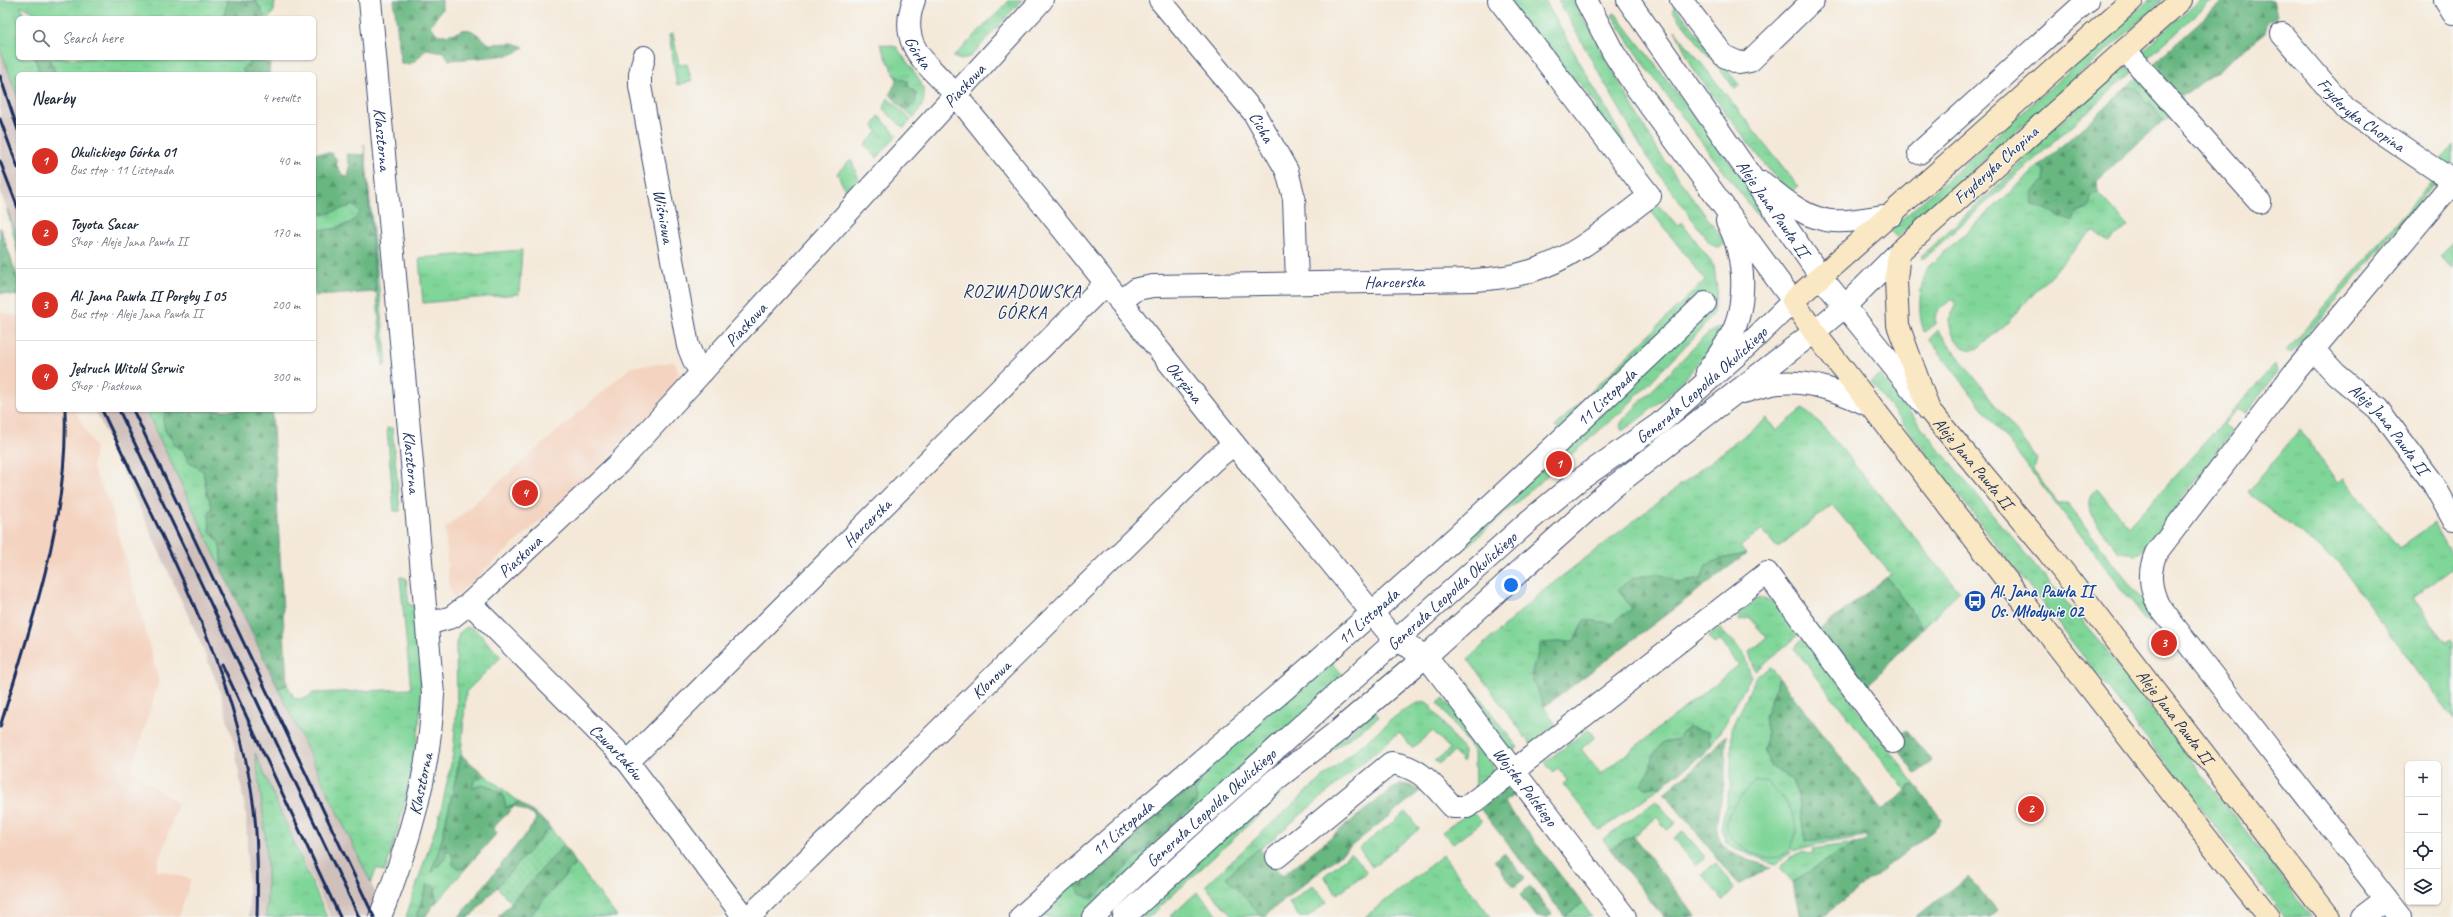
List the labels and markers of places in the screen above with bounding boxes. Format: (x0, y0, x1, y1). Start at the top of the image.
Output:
pin: 1 (1546, 449, 1572, 479)
pin: 4 (512, 478, 538, 508)
place label: Al. Jana Pawła II Os. Młodynie 02 (1990, 581, 2098, 622)
bus stop icon: Al. Jana Pawła II Os. Młodynie 02 (1962, 588, 1988, 614)
pin: 3 (2151, 628, 2177, 658)
pin: 2 (2018, 794, 2044, 824)

